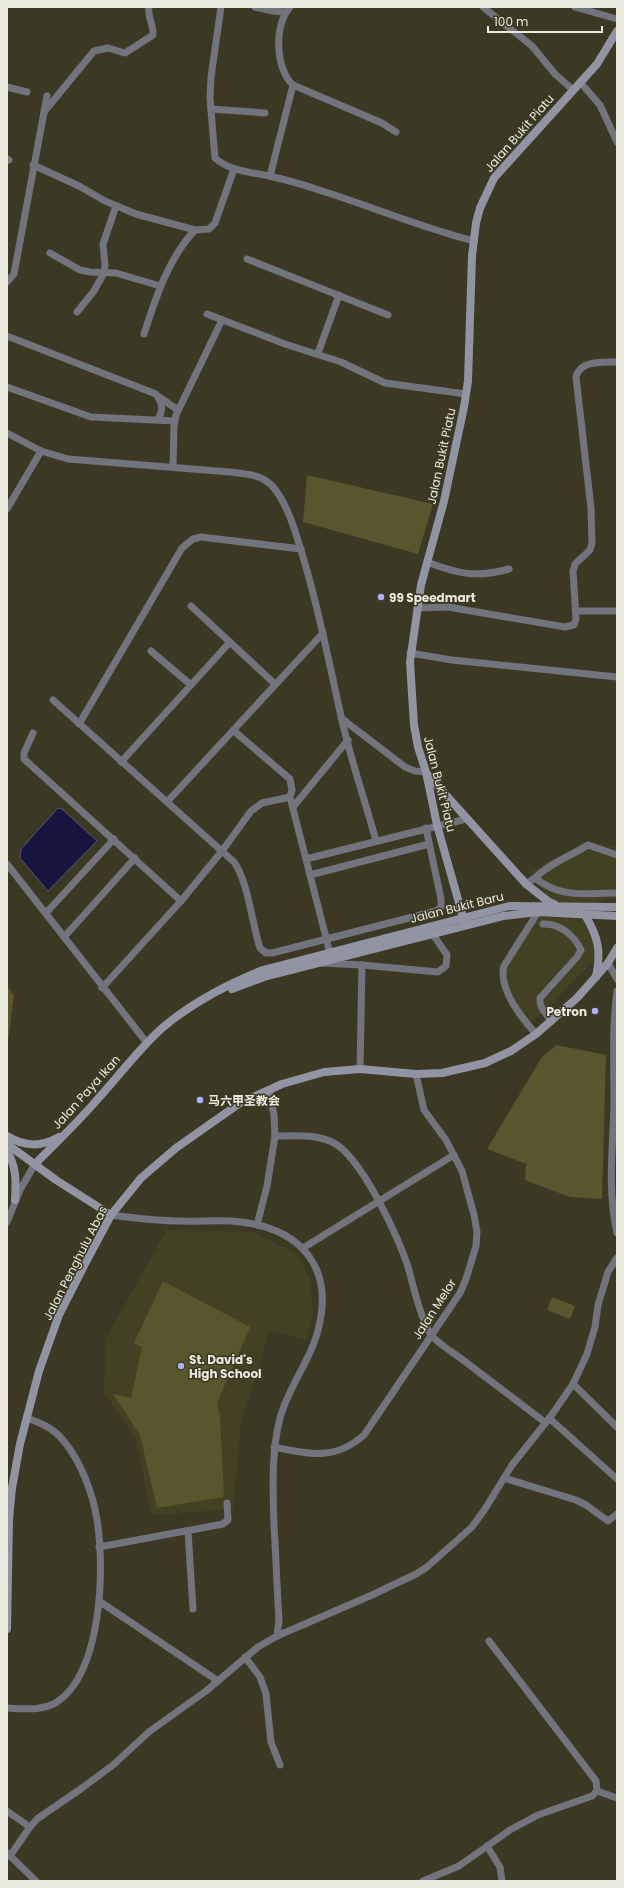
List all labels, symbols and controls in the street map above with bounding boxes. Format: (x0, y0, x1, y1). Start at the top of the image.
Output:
scale bar (488, 8, 602, 34)
text: 100 m (494, 13, 528, 30)
street label: Jalan Bukit Piatu (480, 90, 558, 176)
street label: Jalan Bukit Piatu (422, 406, 460, 506)
place label: 99 Speedmart (389, 589, 476, 606)
marker: 99 Speedmart (376, 592, 386, 602)
street label: Jalan Bukit Piatu (420, 734, 460, 834)
street label: Jalan Bukit Baru (408, 887, 506, 927)
place label: Petron (546, 1003, 587, 1020)
marker: Petron (590, 1006, 600, 1016)
street label: Jalan Paya Ikan (48, 1051, 124, 1133)
place label: 马六甲圣教会 (208, 1092, 280, 1109)
marker: 马六甲圣教会 (195, 1095, 205, 1105)
street label: Jalan Penghulu Abas (39, 1203, 111, 1323)
street label: Jalan Melor (408, 1275, 460, 1343)
place label: St. David's High School (189, 1351, 262, 1382)
marker: St. David's High School (176, 1361, 186, 1371)

